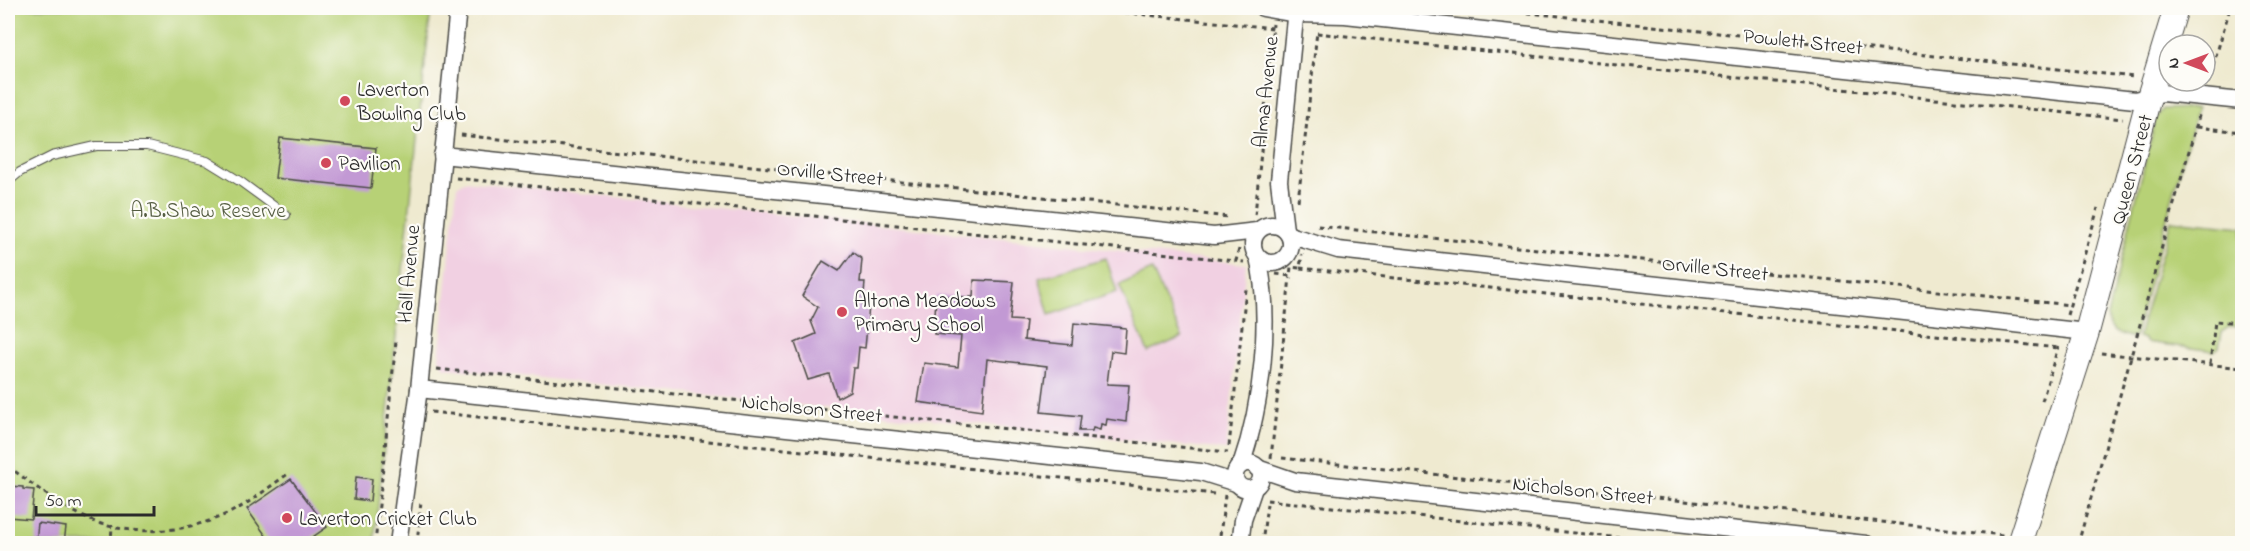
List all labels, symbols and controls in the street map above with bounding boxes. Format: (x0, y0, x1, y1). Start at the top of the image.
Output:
street label: Powlett Street (1741, 22, 1864, 64)
north arrow (2157, 33, 2217, 93)
street label: Alma Avenue (1246, 34, 1288, 150)
text: N (2162, 57, 2186, 68)
place label: Laverton Bowling Club (356, 76, 466, 132)
marker: Laverton Bowling Club (338, 94, 352, 108)
street label: Queen Street (2104, 111, 2162, 228)
place label: Pavilion (338, 150, 401, 180)
street label: Orville Street (775, 154, 884, 195)
marker: Pavilion (319, 156, 333, 170)
park label: A.B.Shaw Reserve (130, 197, 286, 227)
street label: Hall Avenue (391, 223, 429, 325)
street label: Orville Street (1660, 249, 1769, 290)
place label: Altona Meadows Primary School (854, 287, 996, 343)
marker: Altona Meadows Primary School (835, 305, 849, 319)
street label: Nicholson Street (740, 388, 884, 432)
street label: Nicholson Street (1511, 470, 1655, 514)
scale bar (36, 479, 154, 517)
text: 50 m (45, 489, 82, 515)
place label: Laverton Cricket Club (299, 505, 477, 535)
marker: Laverton Cricket Club (280, 511, 294, 525)

